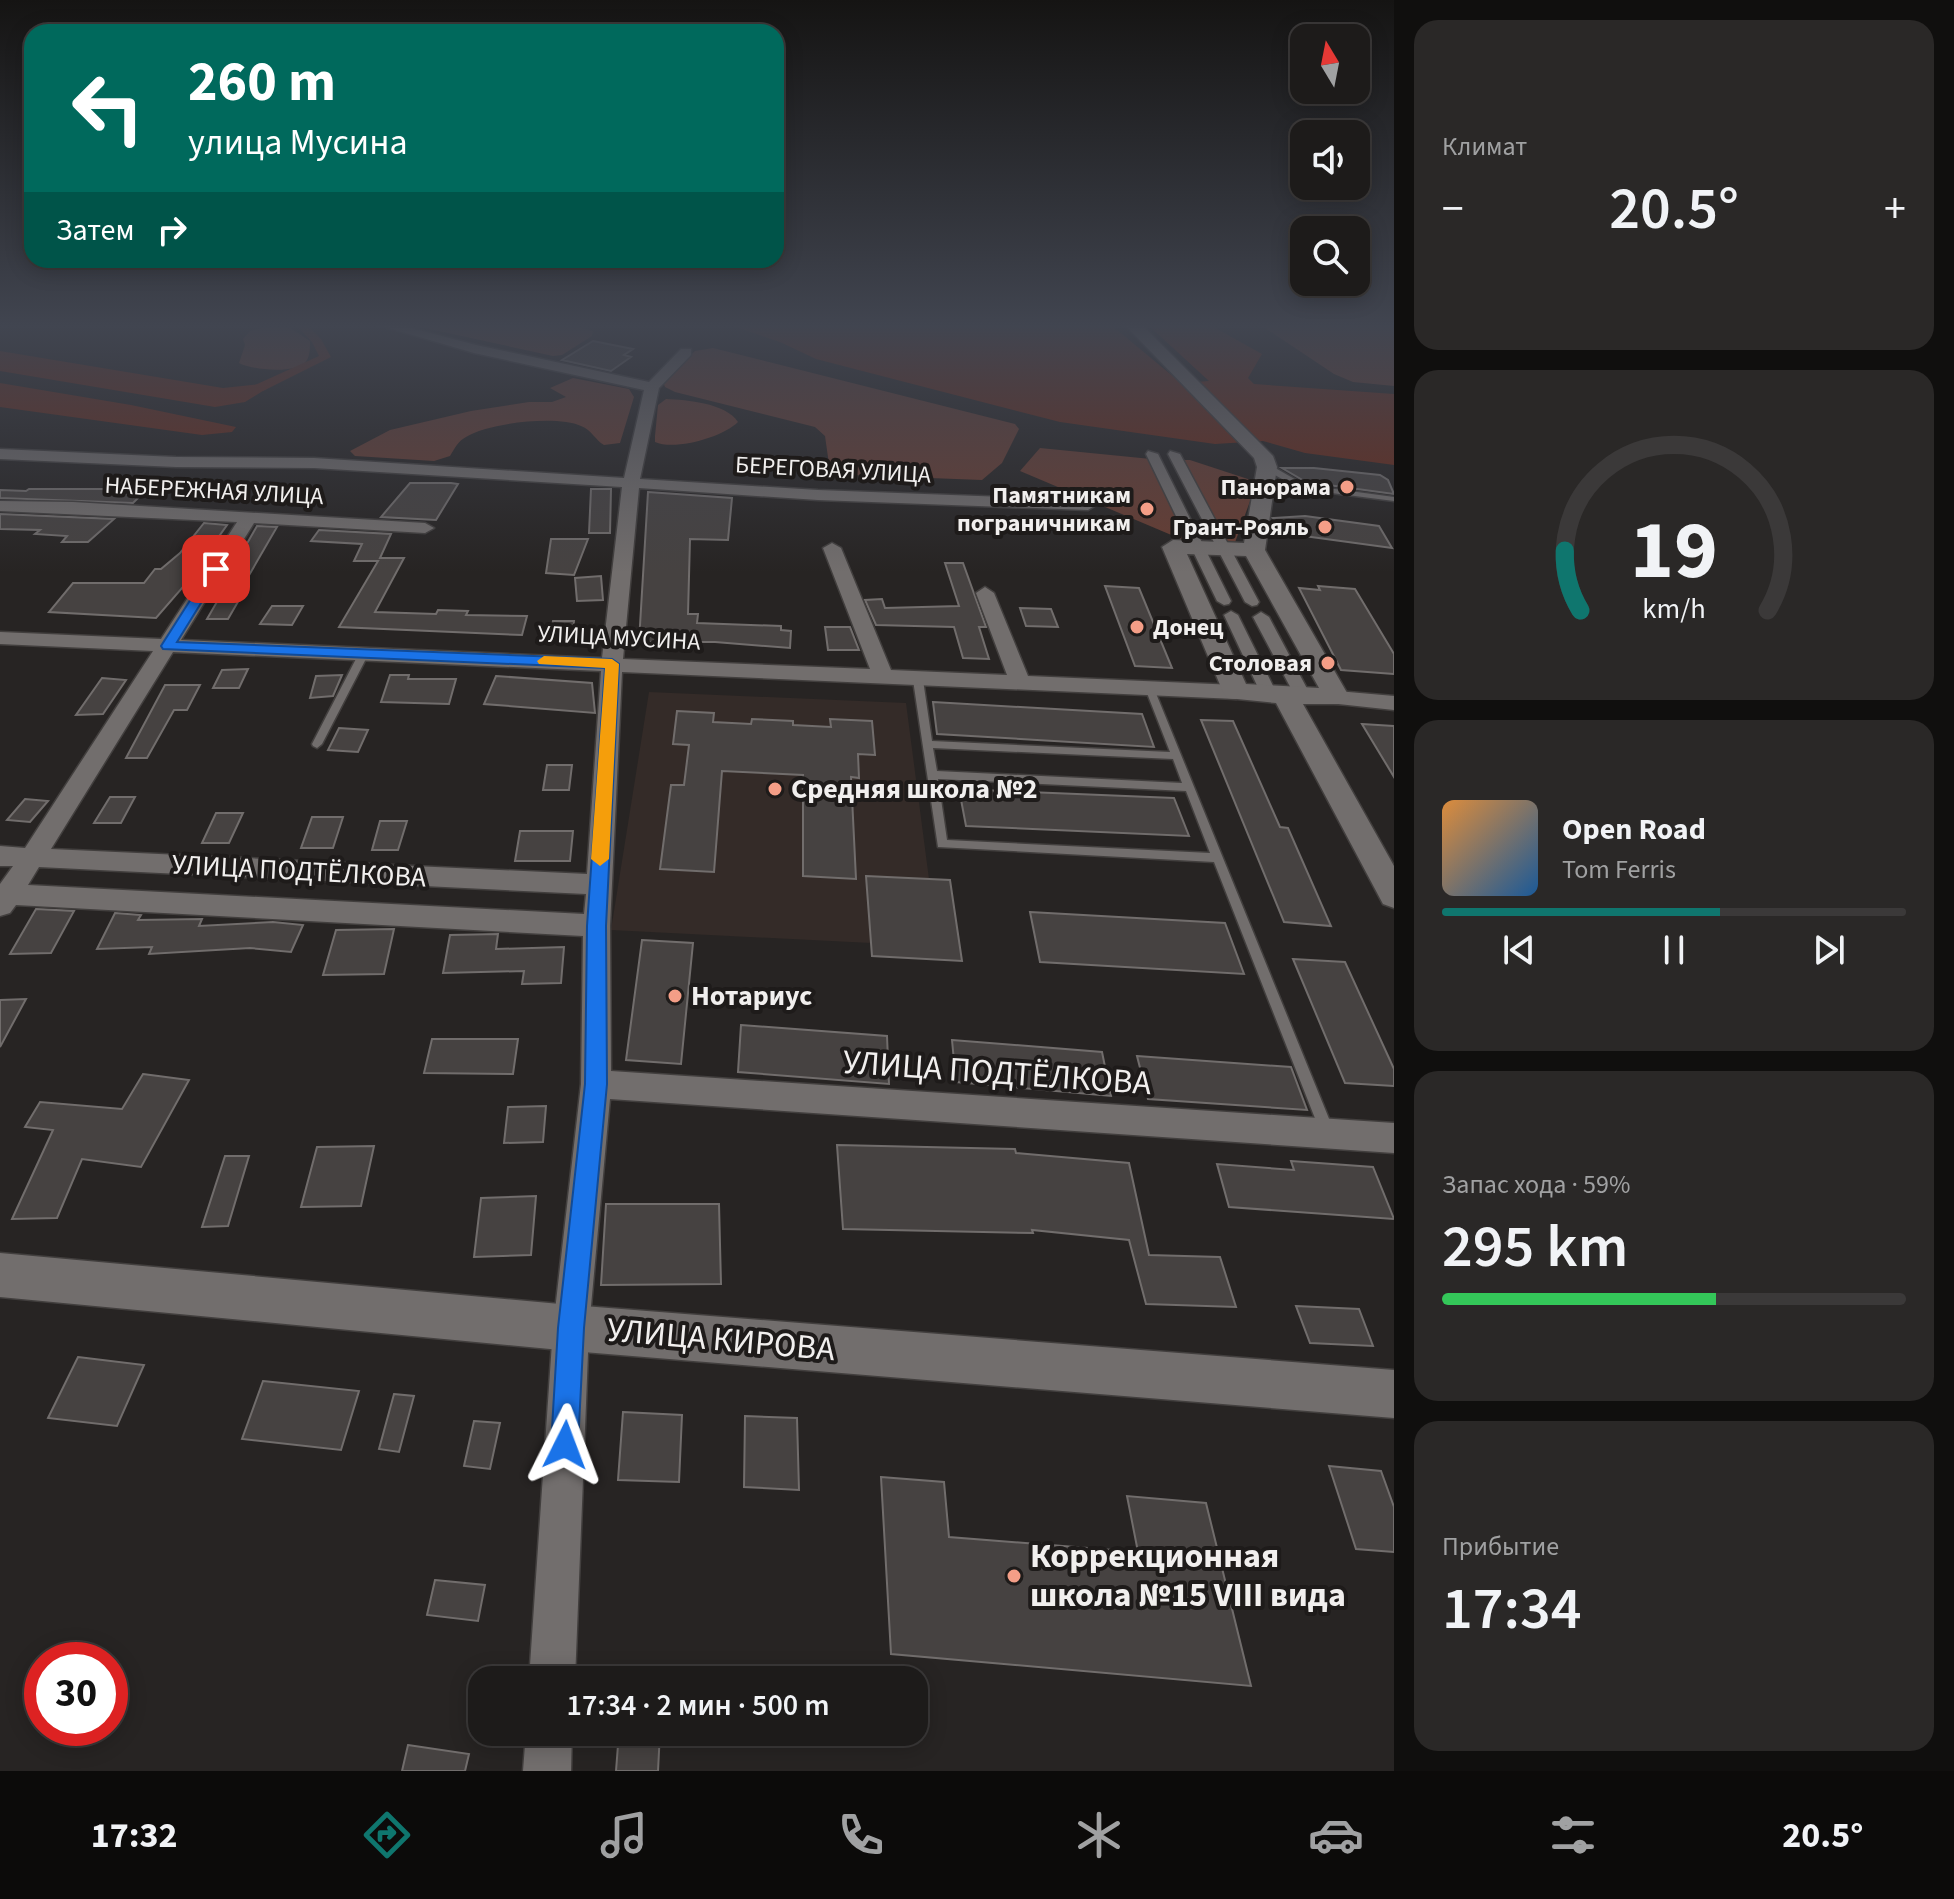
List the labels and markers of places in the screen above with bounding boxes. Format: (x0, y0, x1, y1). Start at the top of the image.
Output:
place label: Панорама (1221, 470, 1331, 505)
place label: Памятникам пограничникам (957, 478, 1131, 541)
marker: Панорама (1338, 478, 1356, 496)
marker: Памятникам пограничникам (1138, 500, 1156, 518)
place label: Грант-Рояль (1172, 510, 1309, 545)
marker: Грант-Рояль (1316, 518, 1334, 536)
pin (182, 535, 250, 603)
place label: Донец (1153, 610, 1224, 645)
marker: Донец (1128, 618, 1146, 636)
place label: Столовая (1209, 646, 1312, 681)
marker: Столовая (1319, 654, 1337, 672)
place label: Средняя школа №2 (791, 769, 1038, 809)
marker: Средняя школа №2 (766, 780, 784, 798)
place label: Нотариус (691, 976, 812, 1016)
marker: Нотариус (666, 987, 684, 1005)
place label: Коррекционная школа №15 VIII вида (1030, 1532, 1346, 1620)
marker: Коррекционная школа №15 VIII вида (1005, 1567, 1023, 1585)

